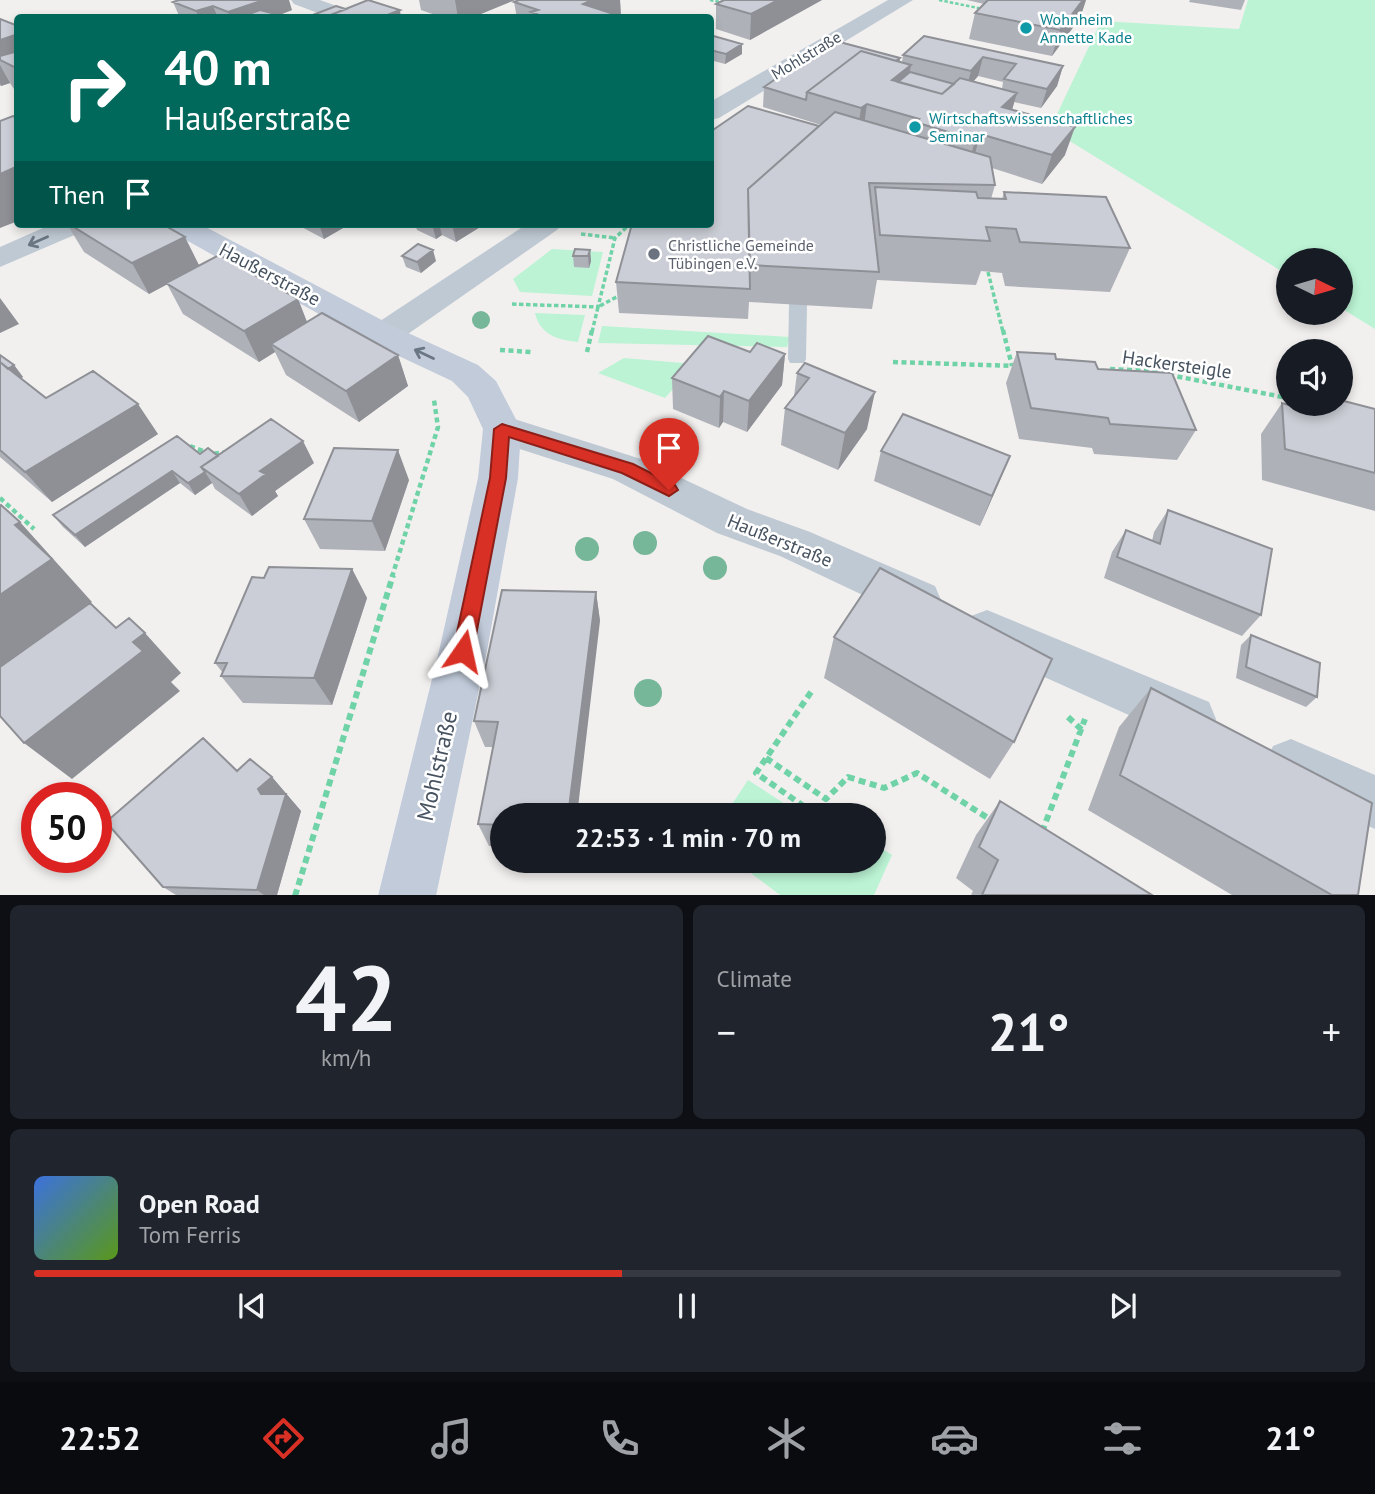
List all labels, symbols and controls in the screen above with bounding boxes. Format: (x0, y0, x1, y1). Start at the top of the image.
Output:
place label: Wohnheim Annette Kade (1040, 9, 1132, 47)
marker: Wohnheim Annette Kade (1018, 20, 1034, 36)
street label: Mohlstraße (768, 26, 844, 84)
text: 40 m (164, 35, 271, 99)
icon: right (49, 42, 140, 133)
text: Haußerstraße (164, 97, 351, 139)
place label: Wirtschaftswissenschaftliches Seminar (929, 108, 1133, 146)
marker: Wirtschaftswissenschaftliches Seminar (907, 119, 923, 135)
icon: arrive (119, 175, 157, 213)
text: Then (49, 178, 105, 211)
one-way arrow (28, 235, 49, 248)
place label: Christliche Gemeinde Tübingen e.V. (668, 235, 814, 273)
street label: Haußerstraße (215, 237, 325, 311)
marker: Christliche Gemeinde Tübingen e.V. (646, 246, 662, 262)
north arrow (1276, 248, 1353, 326)
map controls (1276, 248, 1353, 416)
button: sound (1276, 339, 1353, 416)
street label: Hackersteigle (1121, 344, 1233, 384)
one-way arrow (414, 347, 436, 360)
pin (639, 418, 699, 490)
icon: arrive (650, 429, 688, 467)
street label: Haußerstraße (724, 508, 836, 572)
position arrow (426, 614, 500, 688)
street label: Mohlstraße (410, 708, 463, 824)
speed limit sign: 50 (21, 782, 112, 873)
text: 22:53 · 1 min · 70 m (575, 821, 801, 854)
text: 42 (295, 938, 398, 1056)
text: Climate (717, 964, 792, 993)
text: 21° (988, 998, 1070, 1065)
text: − (717, 1007, 736, 1056)
text: + (1322, 1007, 1341, 1056)
text: km/h (321, 1043, 371, 1072)
text: Open Road (139, 1187, 260, 1220)
text: Tom Ferris (139, 1220, 241, 1249)
icon: previous (233, 1287, 271, 1325)
icon: pause (668, 1287, 706, 1325)
icon: next (1104, 1287, 1142, 1325)
icon: directions (259, 1414, 308, 1463)
icon: music (427, 1414, 476, 1463)
icon: phone (595, 1414, 644, 1463)
icon: climate (762, 1414, 811, 1463)
icon: car (930, 1414, 979, 1463)
icon: filters (1098, 1414, 1147, 1463)
text: 22:52 (59, 1417, 141, 1459)
text: 21° (1265, 1417, 1316, 1459)

